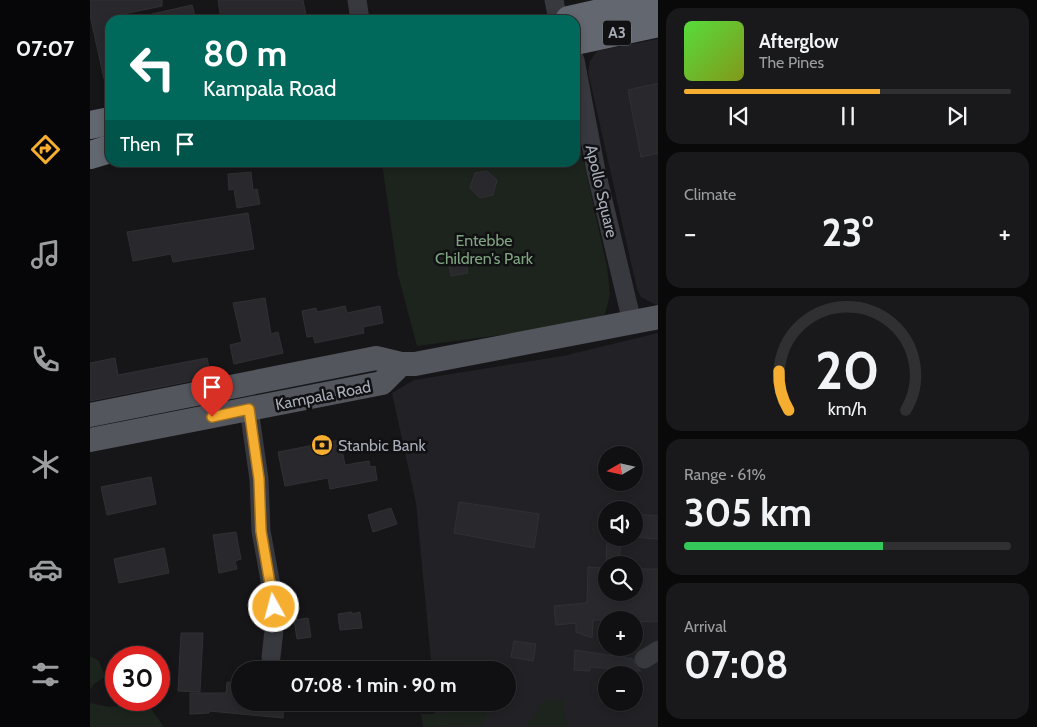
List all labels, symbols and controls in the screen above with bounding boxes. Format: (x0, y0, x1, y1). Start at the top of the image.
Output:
road number: A3 (603, 20, 631, 46)
text: Afterglow (759, 30, 839, 53)
text: 80 m (203, 32, 287, 75)
text: 07:07 (16, 35, 74, 62)
icon: left (120, 35, 185, 100)
text: The Pines (759, 53, 824, 72)
text: Kampala Road (203, 75, 337, 102)
icon: previous (725, 102, 753, 130)
icon: pause (834, 102, 862, 130)
icon: next (943, 102, 971, 130)
icon: arrive (171, 130, 199, 158)
icon: directions (28, 132, 63, 167)
text: Then (120, 133, 161, 156)
street label: Apollo Square (582, 143, 621, 239)
text: Climate (684, 185, 736, 204)
text: 23° (822, 209, 873, 256)
text: − (684, 216, 696, 250)
text: + (999, 216, 1011, 250)
park label: Entebbe Children's Park (435, 231, 534, 268)
icon: music (28, 237, 63, 272)
text: 20 (815, 339, 880, 402)
icon: phone (28, 342, 63, 377)
pin (191, 366, 233, 417)
icon: arrive (198, 373, 226, 401)
street label: Kampala Road (274, 377, 373, 414)
text: km/h (828, 398, 867, 419)
bank icon: Stanbic Bank (310, 433, 334, 457)
place label: Stanbic Bank (338, 436, 426, 455)
north arrow (598, 446, 642, 491)
map controls (598, 446, 643, 711)
icon: climate (28, 447, 63, 482)
text: Range · 61% (684, 465, 766, 484)
text: 305 km (684, 489, 812, 536)
button: sound (598, 501, 643, 546)
icon: car (28, 552, 63, 587)
button: search (598, 556, 643, 601)
position arrow (247, 580, 299, 632)
button: + (598, 611, 643, 656)
text: Arrival (684, 617, 727, 636)
text: 07:08 (684, 641, 788, 688)
speed limit sign: 30 (105, 646, 170, 711)
icon: filters (28, 657, 63, 692)
button: − (598, 666, 643, 711)
text: 07:08 · 1 min · 90 m (291, 674, 456, 697)

